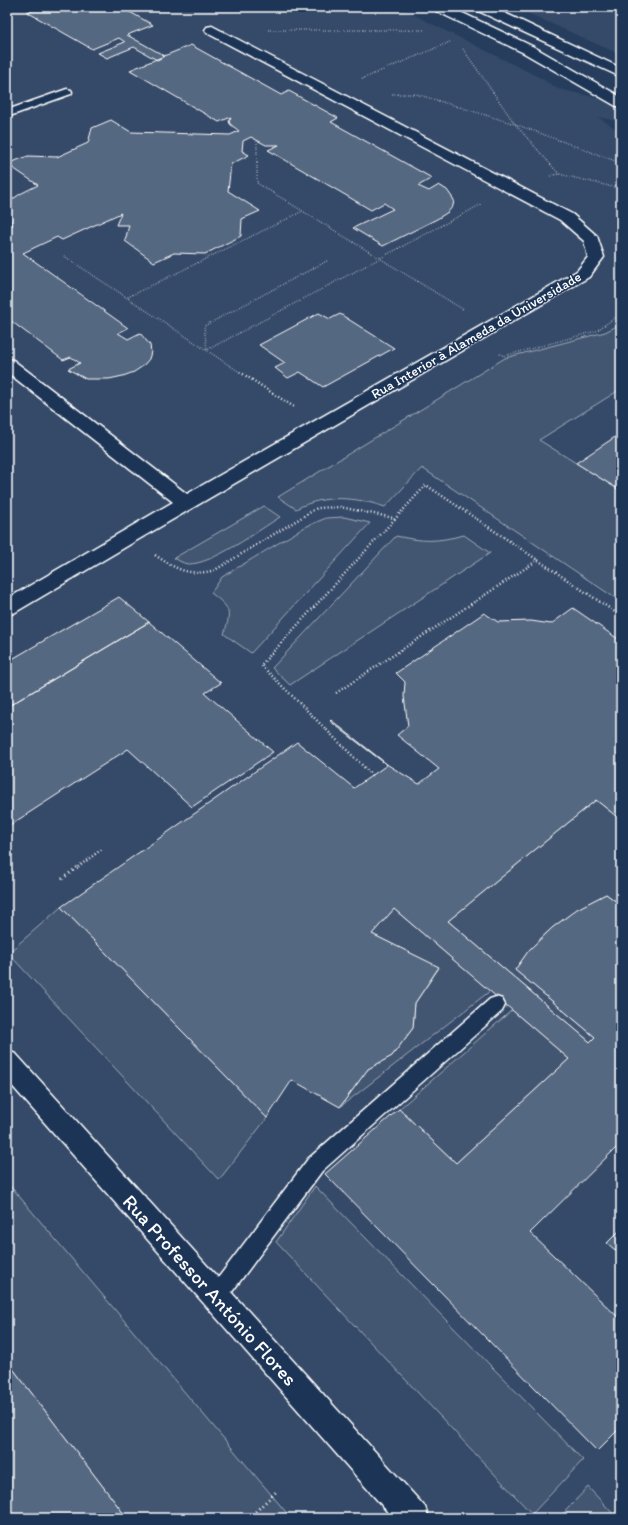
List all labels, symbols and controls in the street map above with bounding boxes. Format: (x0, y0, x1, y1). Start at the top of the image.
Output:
street label: Rua Interior à Alameda da Universidade (368, 268, 584, 403)
street label: Rua Professor António Flores (118, 1189, 302, 1391)

